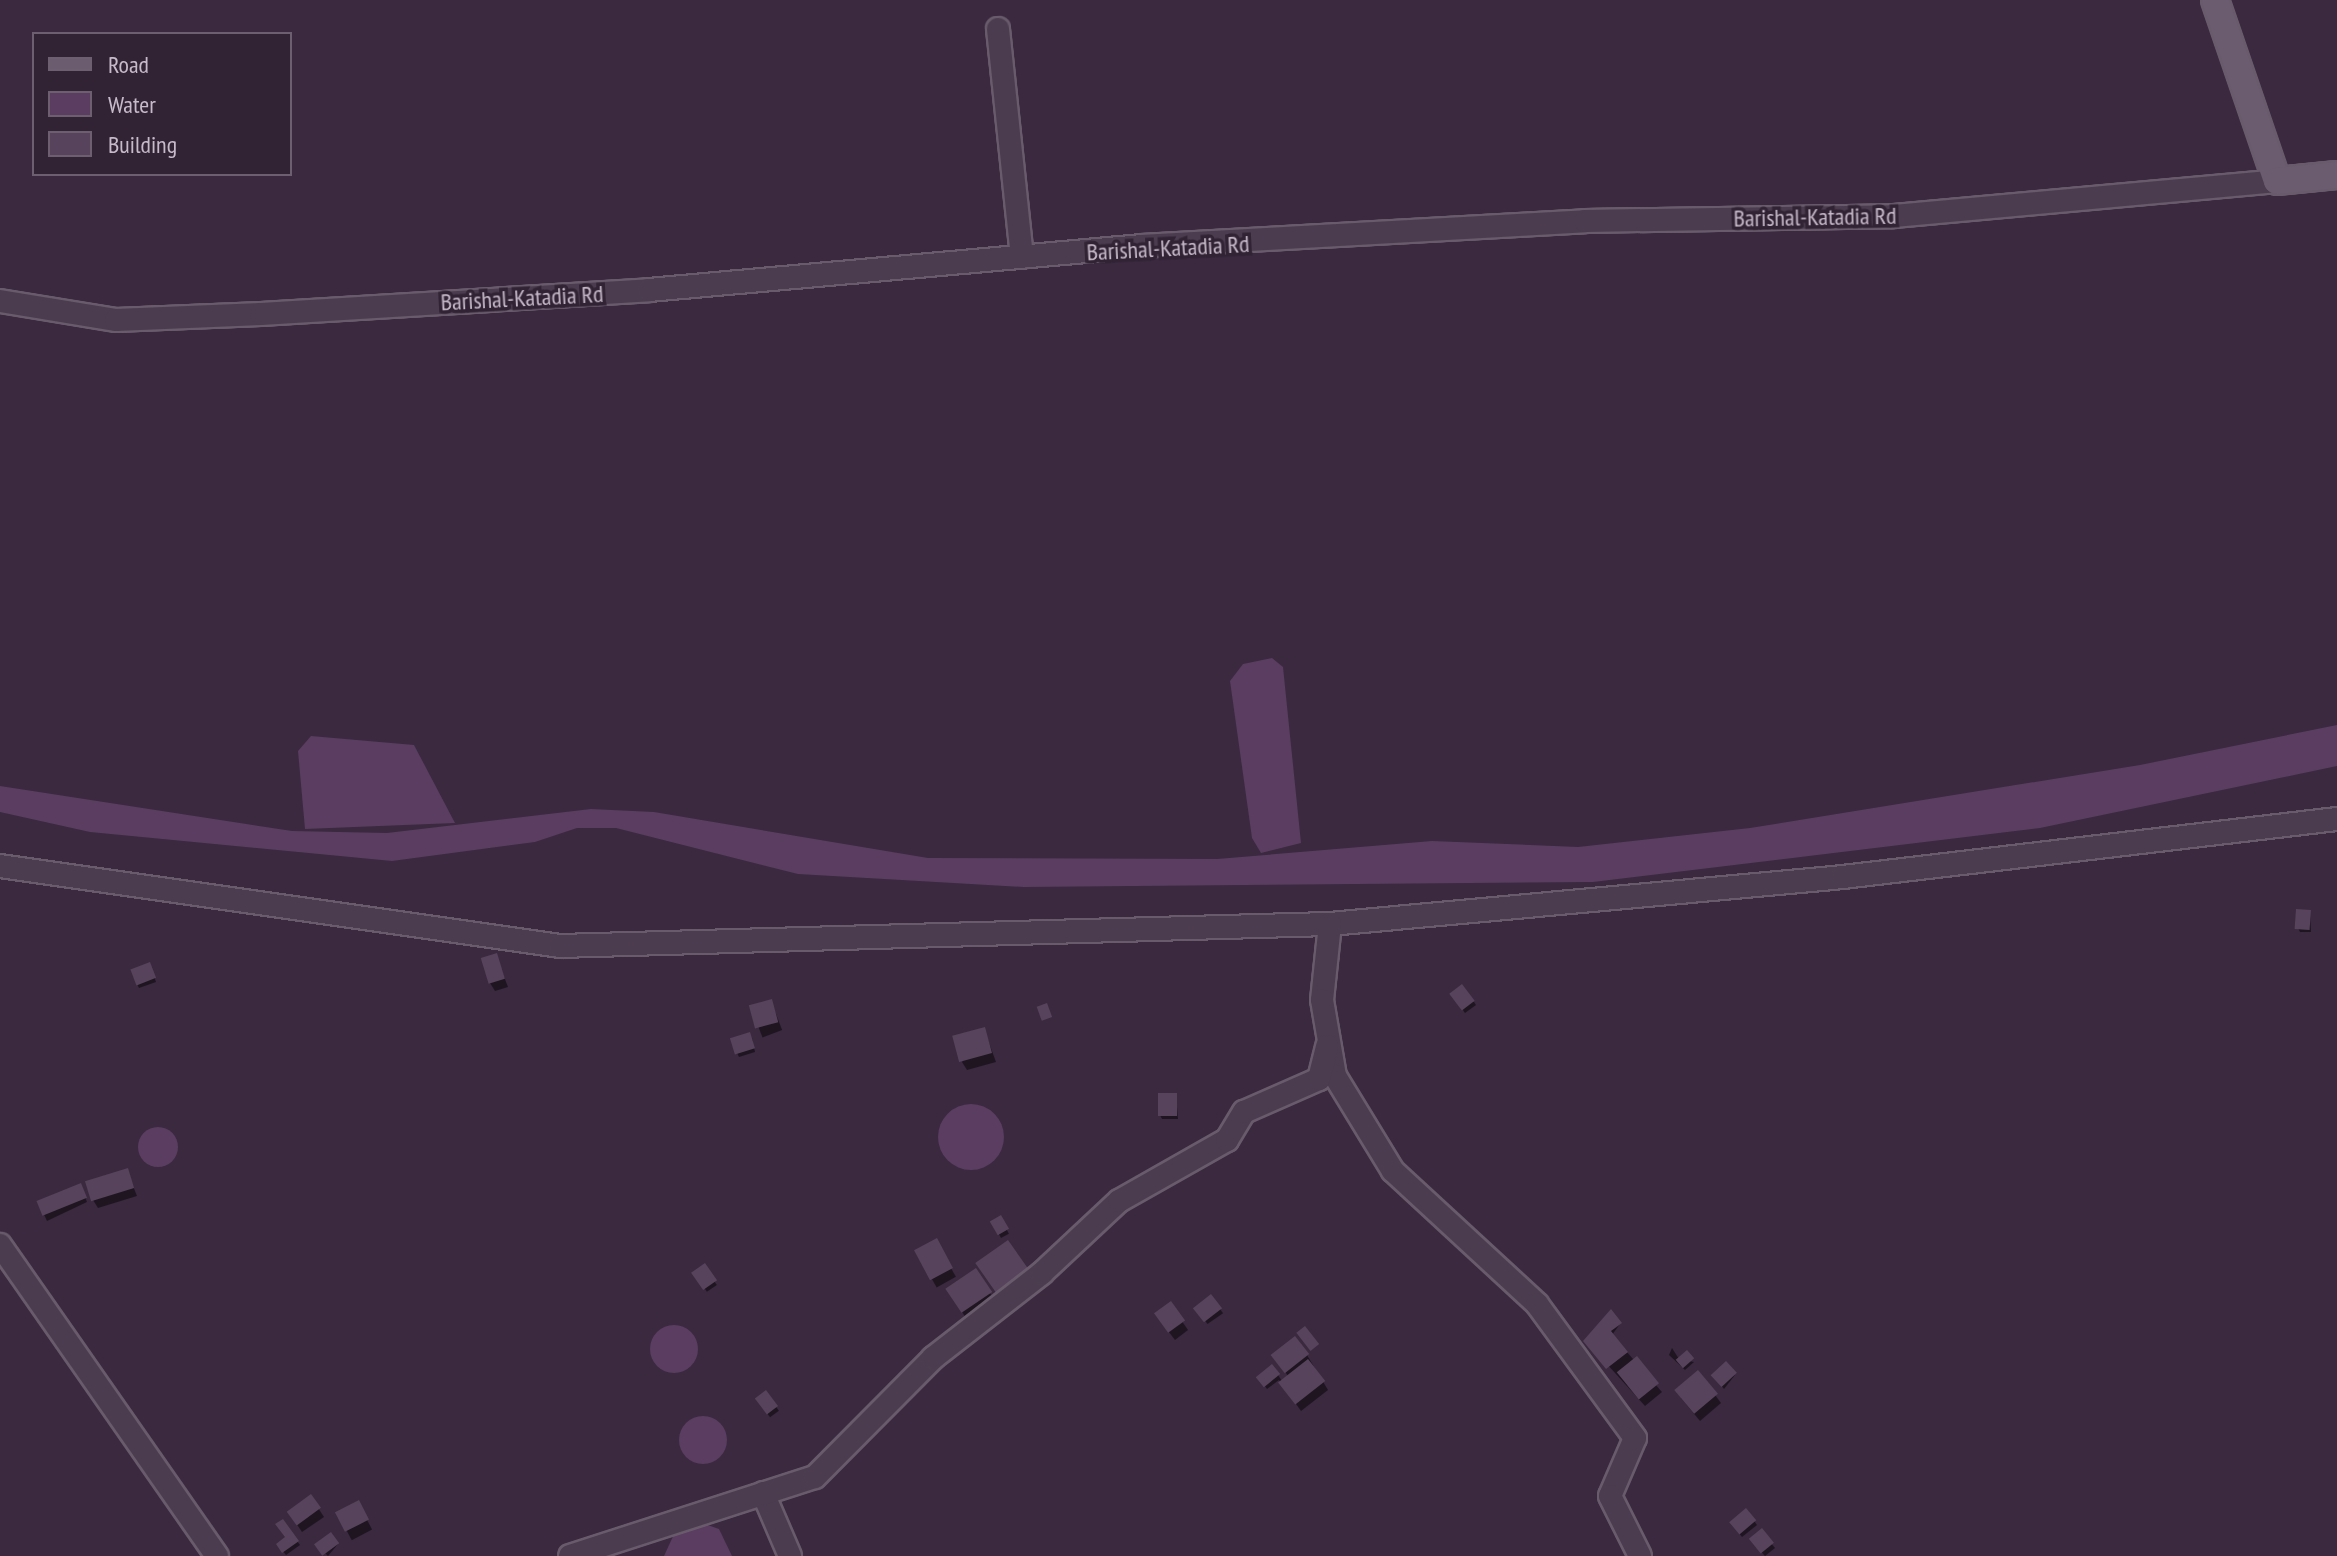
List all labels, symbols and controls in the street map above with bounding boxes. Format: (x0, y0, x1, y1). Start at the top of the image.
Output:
legend (32, 32, 292, 176)
text: Road (108, 49, 149, 80)
text: Water (108, 89, 156, 120)
text: Building (108, 129, 177, 160)
street label: Barishal-Katadia Rd (1733, 201, 1897, 233)
street label: Barishal-Katadia Rd (1086, 229, 1250, 267)
street label: Barishal-Katadia Rd (440, 279, 604, 317)

